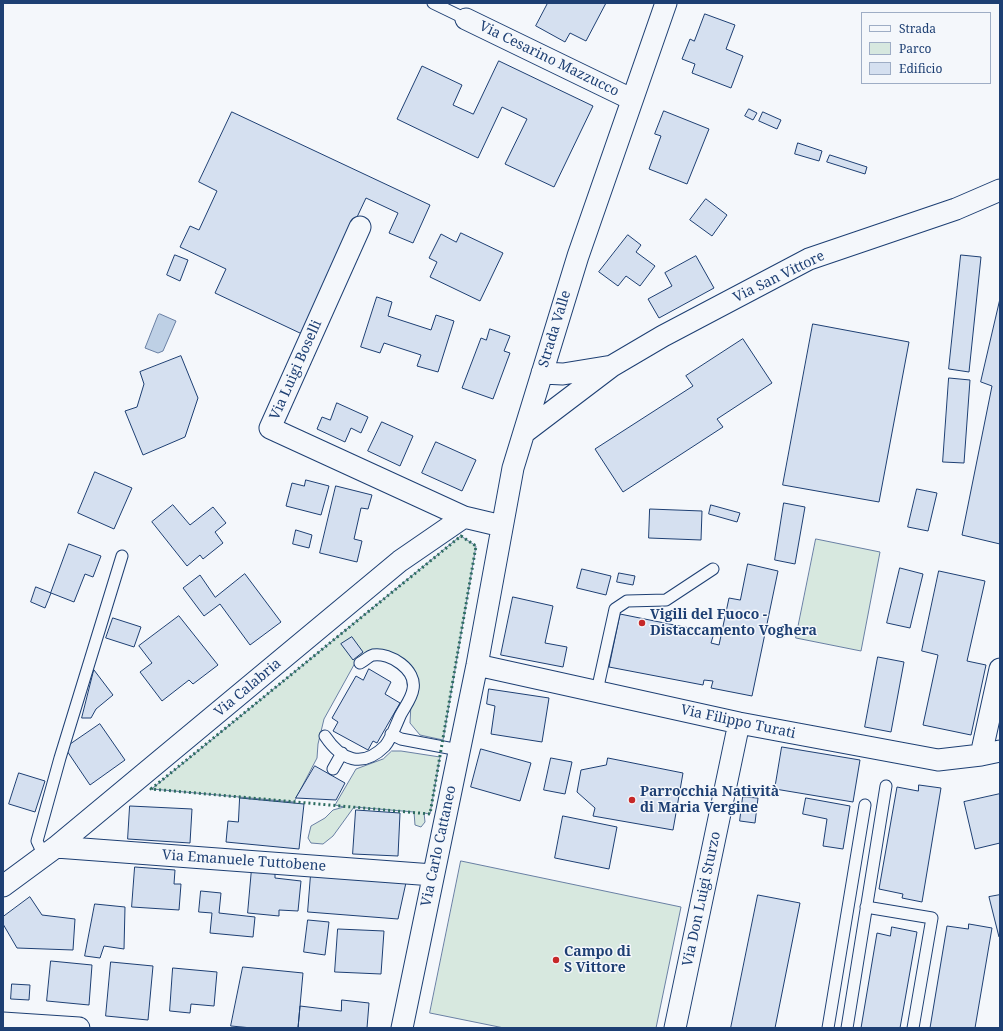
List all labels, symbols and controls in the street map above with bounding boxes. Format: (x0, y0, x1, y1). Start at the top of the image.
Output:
legend (861, 12, 991, 84)
street label: Via Cesarino Mazzucco (476, 18, 622, 100)
text: Strada (899, 20, 936, 37)
text: Parco (899, 40, 931, 57)
text: Edificio (899, 60, 942, 77)
street label: Via San Vittore (731, 248, 827, 306)
street label: Strada Valle (535, 289, 575, 369)
street label: Via Luigi Boselli (266, 318, 326, 422)
place label: Vigili del Fuoco - Distaccamento Voghera (650, 607, 817, 640)
marker: Vigili del Fuoco - Distaccamento Voghera (637, 618, 647, 628)
street label: Via Calabria (211, 655, 285, 721)
street label: Via Filippo Turati (679, 702, 797, 742)
street label: Via Carlo Cattaneo (418, 784, 460, 908)
place label: Parrocchia Natività di Maria Vergine (640, 784, 779, 816)
marker: Parrocchia Natività di Maria Vergine (627, 795, 637, 805)
street label: Via Don Luigi Sturzo (680, 830, 724, 968)
street label: Via Emanuele Tuttobene (162, 847, 326, 875)
place label: Campo di S Vittore (564, 944, 631, 976)
marker: Campo di S Vittore (551, 955, 561, 965)

